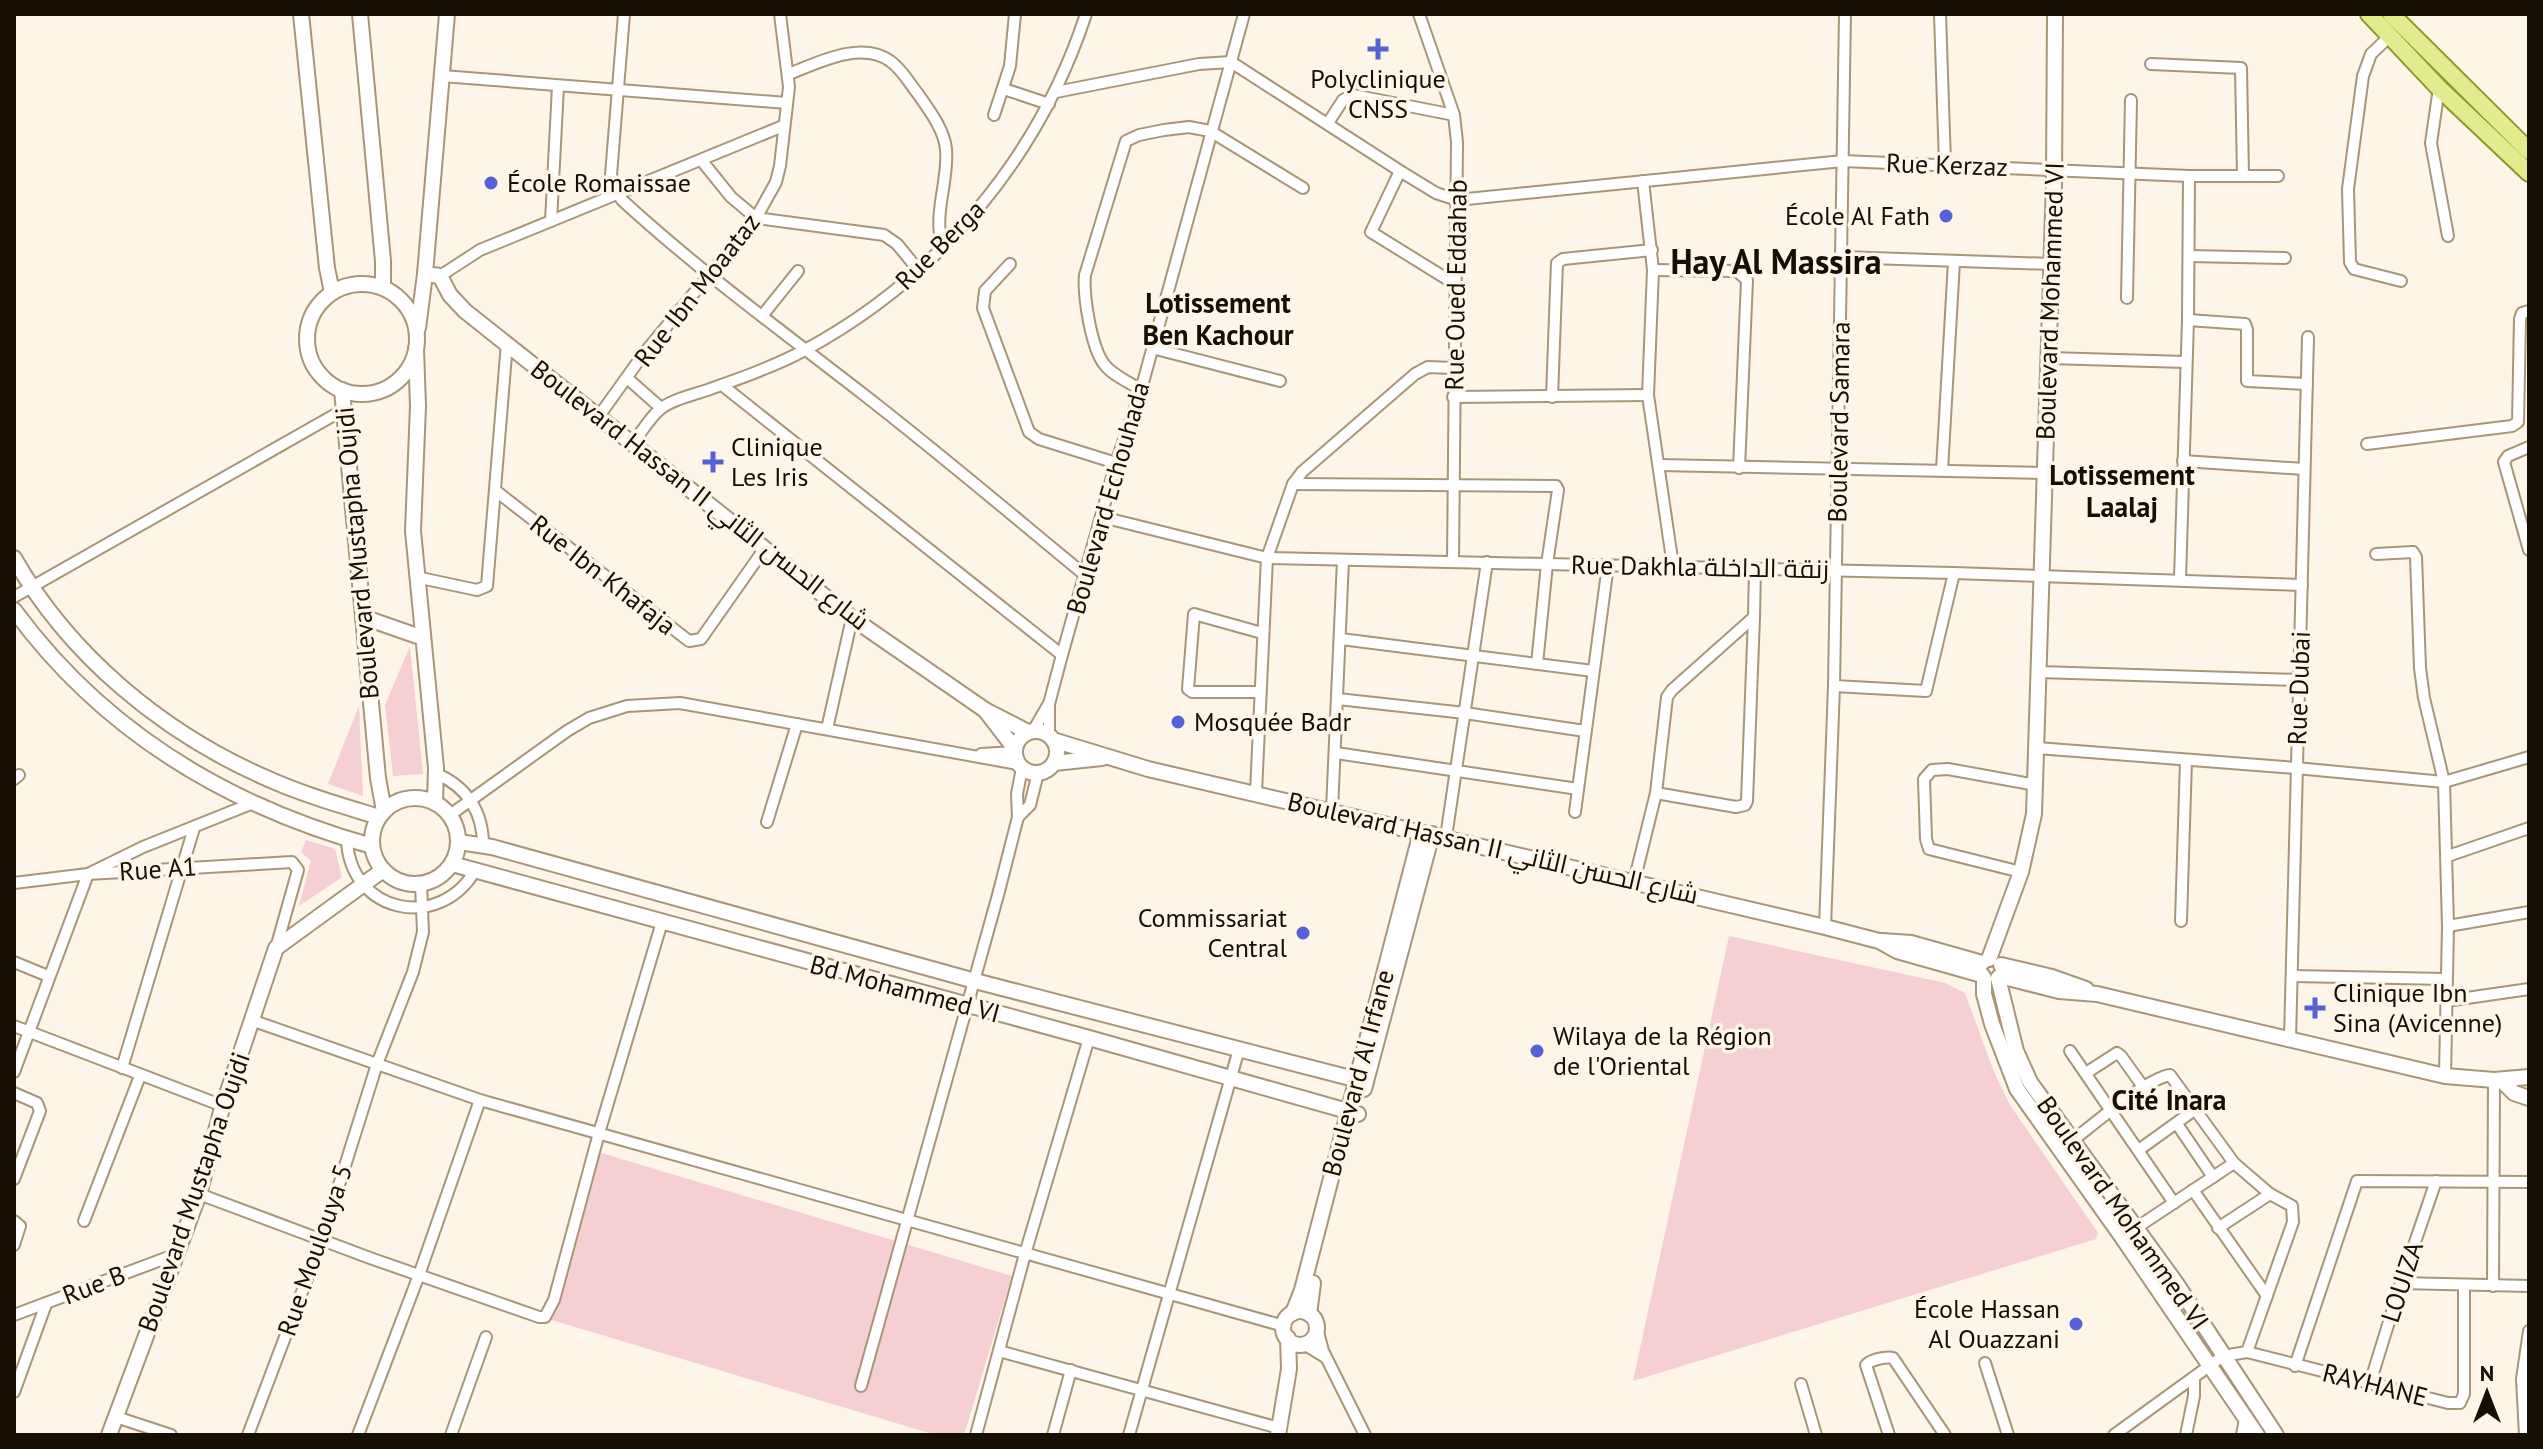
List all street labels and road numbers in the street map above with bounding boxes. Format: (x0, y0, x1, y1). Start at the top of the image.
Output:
street label: Rue Kerzaz (1885, 146, 2009, 183)
street label: Boulevard Mohammed VI (2028, 161, 2071, 441)
street label: Rue Oued Eddahab (1437, 179, 1474, 391)
street label: Rue Berga (888, 193, 991, 296)
street label: Rue Ibn Moaataz (626, 206, 767, 373)
street label: Boulevard Samara (1820, 321, 1857, 523)
street label: Boulevard Hassan II شارع الحسن الثاني (521, 352, 876, 641)
street label: Boulevard Echouhada (1059, 378, 1157, 618)
street label: Boulevard Mustapha Oujdi (327, 405, 386, 701)
street label: Rue Ibn Khafaja (524, 507, 683, 642)
street label: Rue Dakhla زنقة الداخلة (1571, 548, 1829, 585)
street label: Rue Dubai (2280, 630, 2317, 746)
street label: Boulevard Hassan II شارع الحسن الثاني (1283, 784, 1702, 916)
street label: Rue A1 (118, 849, 198, 888)
street label: Bd Mohammed VI (806, 947, 1004, 1030)
street label: Boulevard Al Irfane (1314, 966, 1401, 1180)
street label: Boulevard Mustapha Oujdi (130, 1048, 257, 1336)
street label: Boulevard Mohammed VI (2030, 1089, 2217, 1336)
street label: Rue Moulouya 5 (270, 1160, 359, 1340)
street label: LOUIZA (2373, 1237, 2430, 1326)
street label: Rue B (58, 1258, 130, 1312)
street label: RAYHANE (2319, 1356, 2431, 1413)

